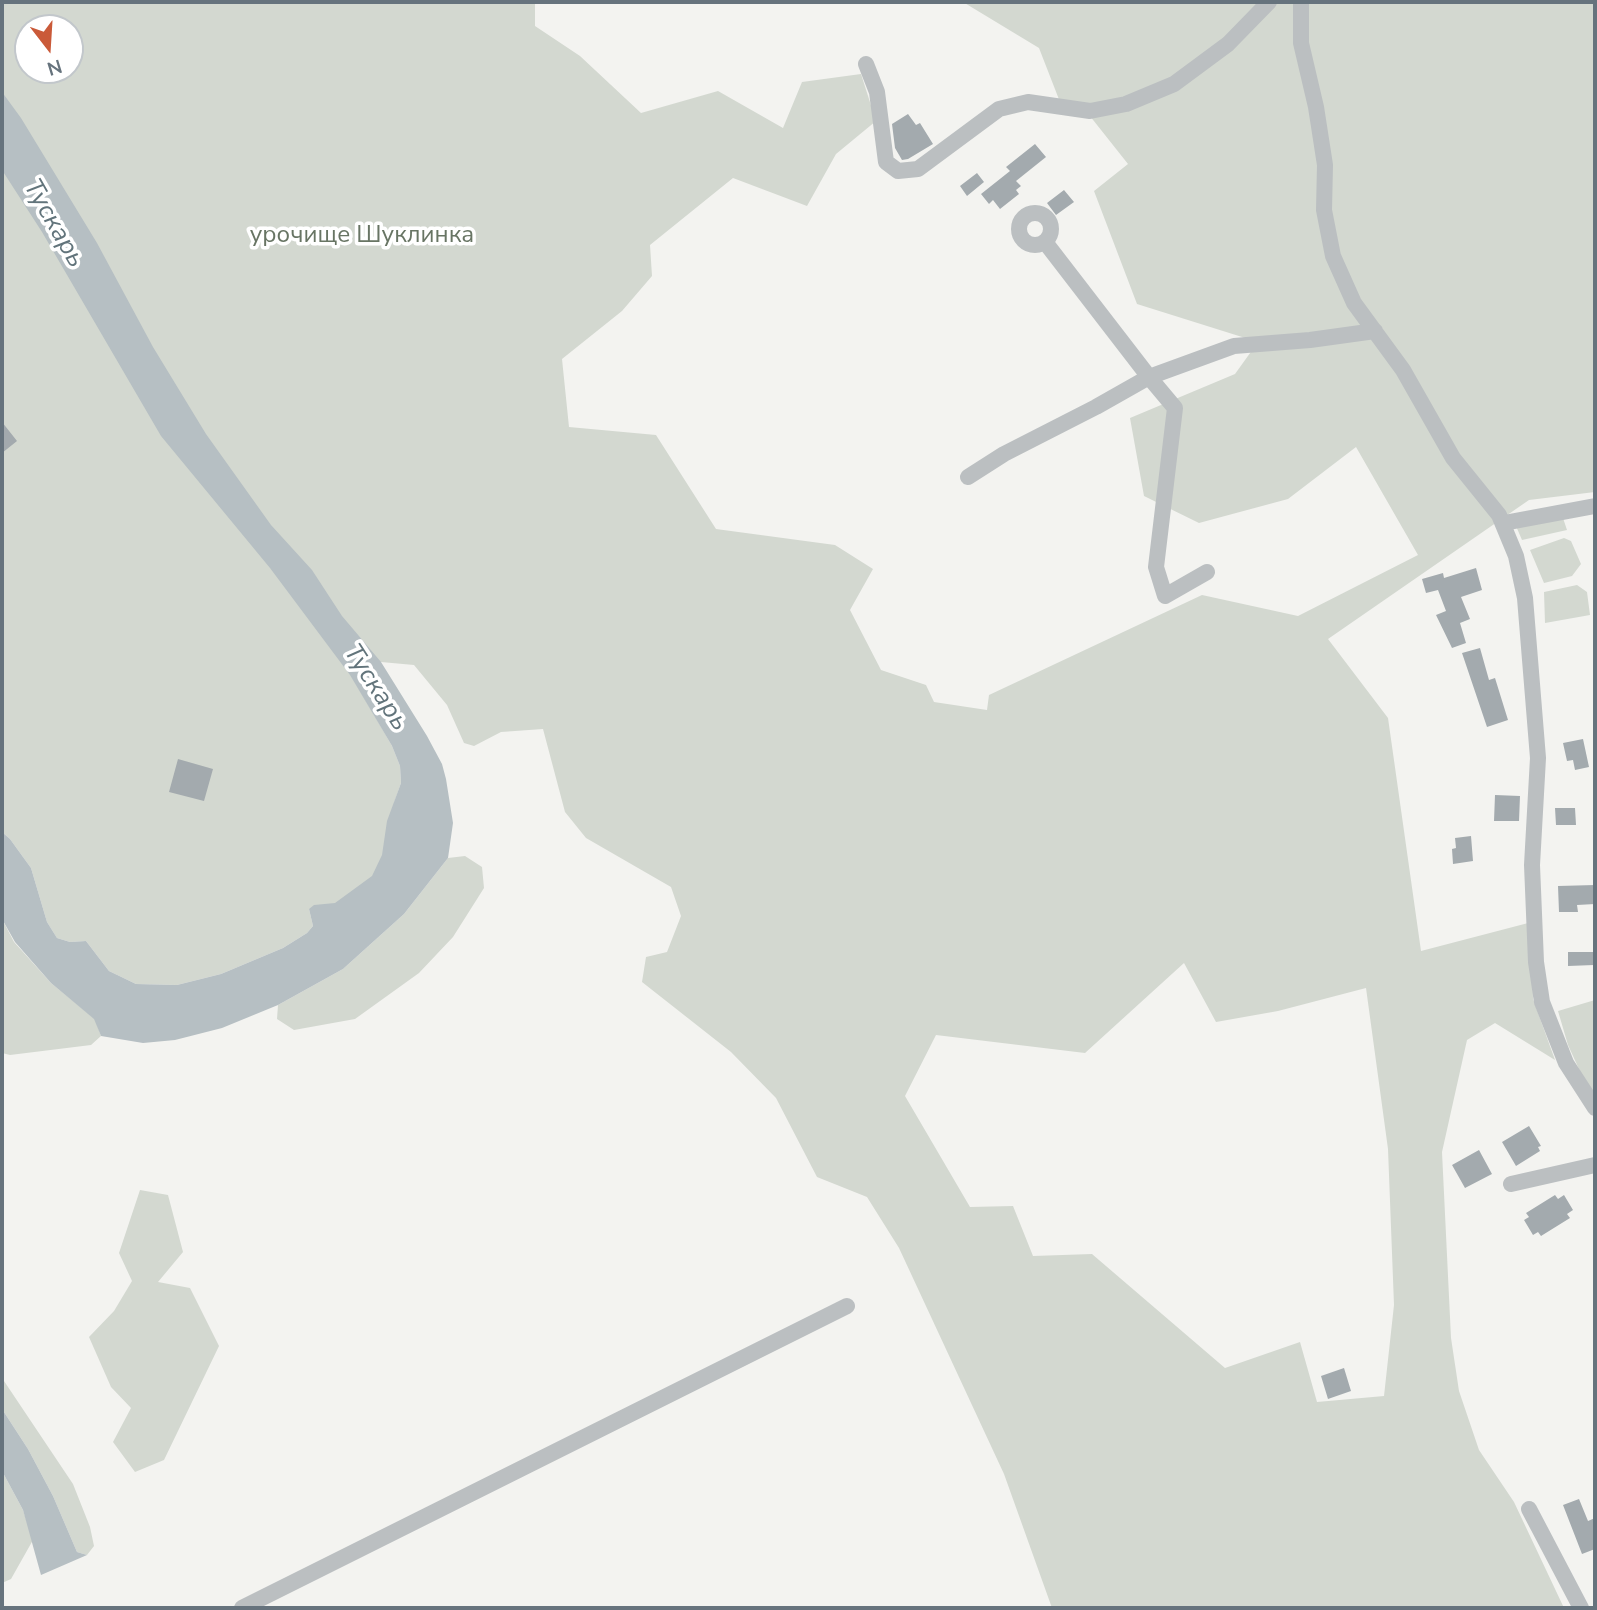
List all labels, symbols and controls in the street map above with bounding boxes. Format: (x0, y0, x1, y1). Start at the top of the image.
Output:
north arrow (14, 14, 84, 84)
text: N (44, 53, 65, 82)
water label: Тускарь (15, 174, 91, 274)
park label: урочище Шуклинка (250, 222, 474, 250)
water label: Тускарь (336, 639, 414, 737)

